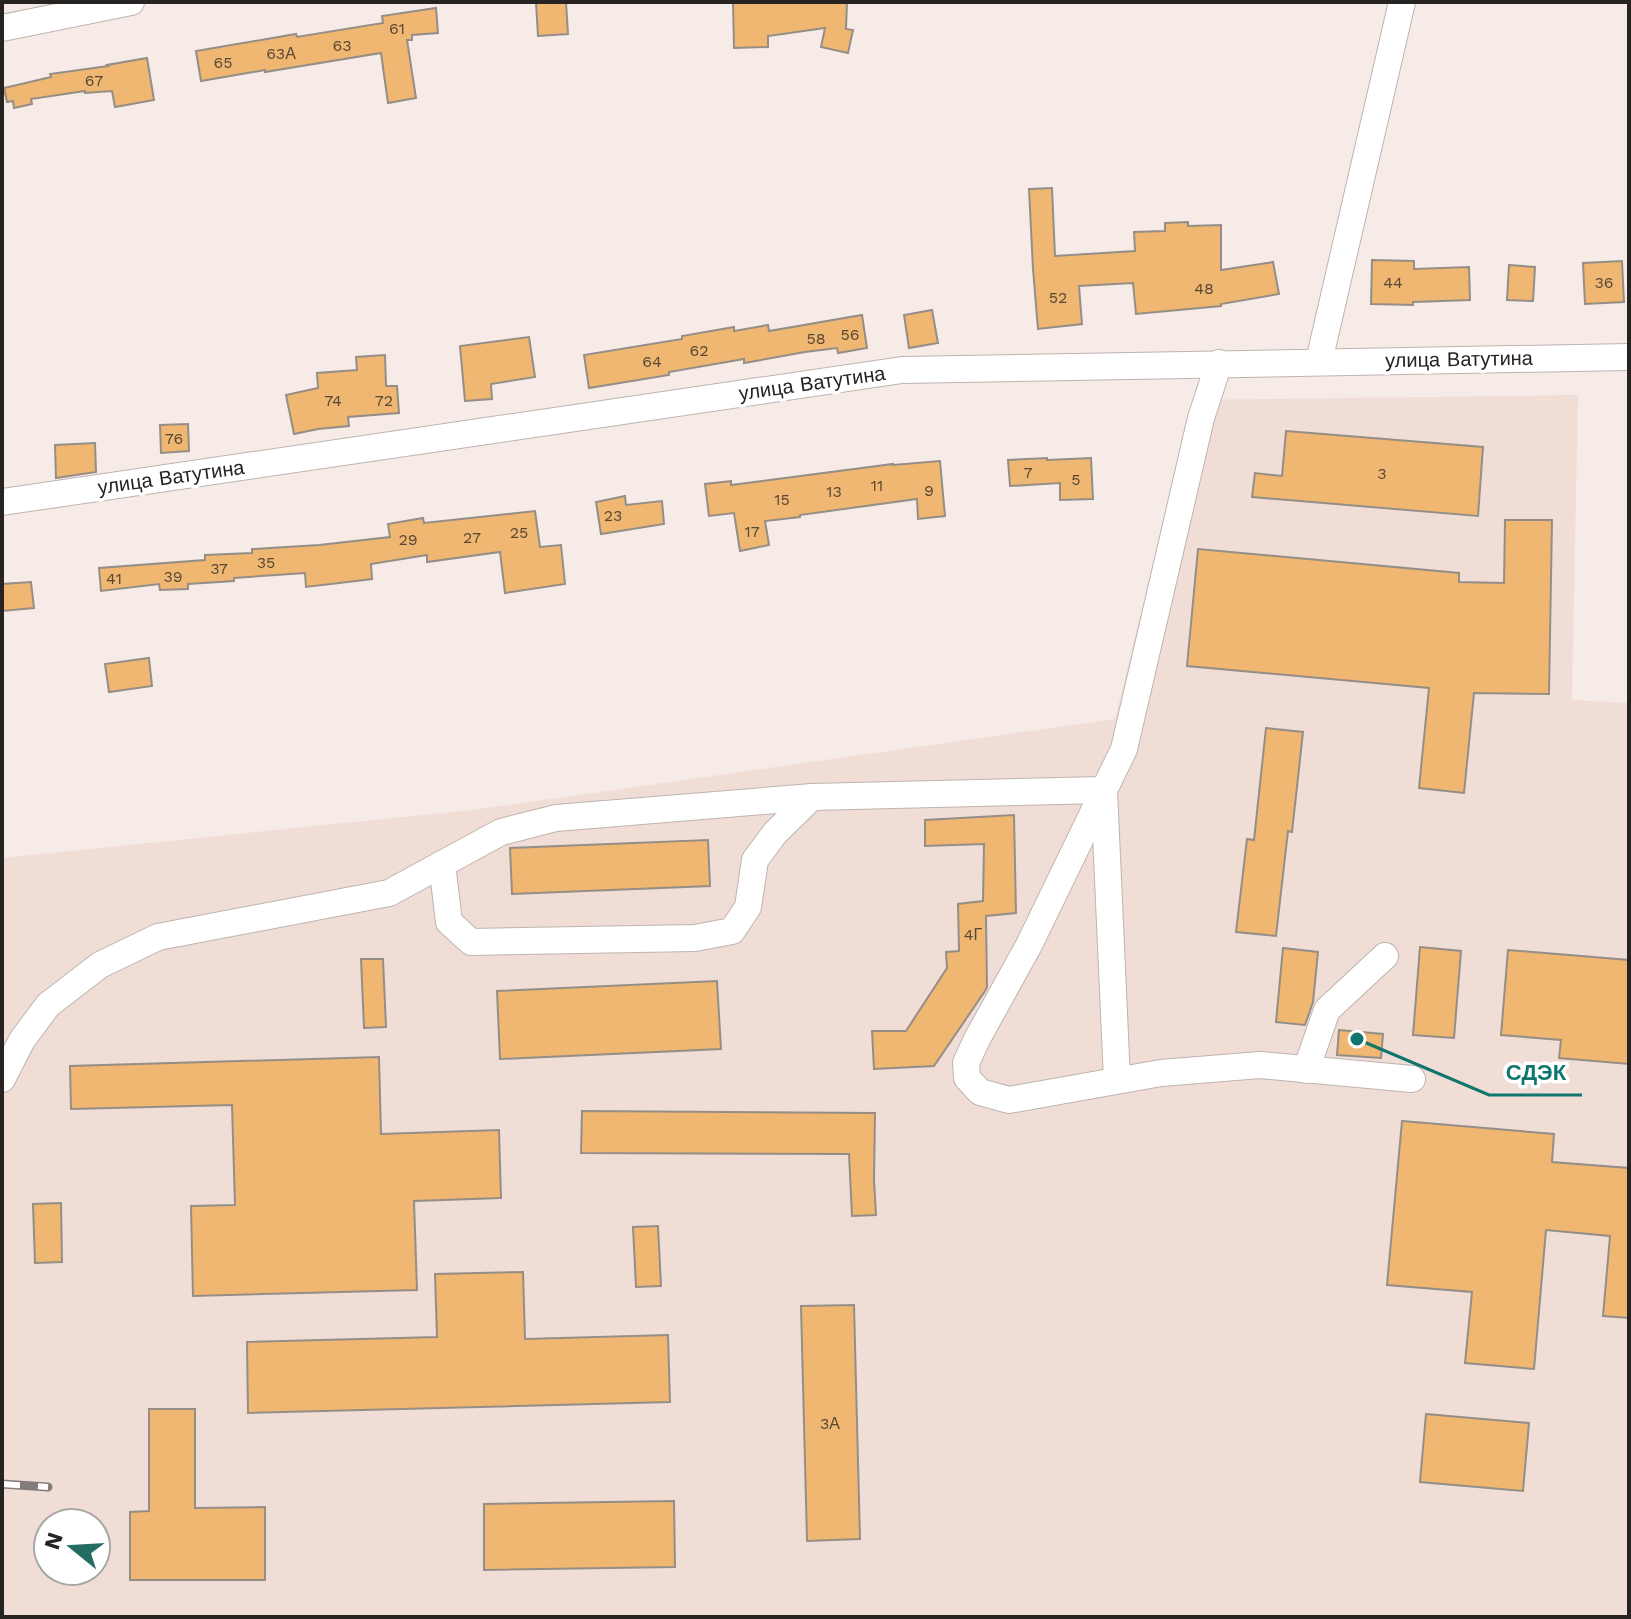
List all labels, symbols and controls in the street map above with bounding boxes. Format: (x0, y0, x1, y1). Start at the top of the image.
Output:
house number: 61 (389, 19, 405, 38)
house number: 63 (332, 36, 352, 55)
house number: 63А (266, 44, 296, 63)
house number: 65 (213, 53, 233, 72)
house number: 67 (85, 71, 103, 90)
house number: 44 (1383, 273, 1403, 292)
house number: 36 (1594, 273, 1614, 292)
house number: 48 (1194, 279, 1214, 298)
house number: 52 (1049, 288, 1067, 307)
house number: 56 (840, 325, 860, 344)
house number: 58 (806, 329, 826, 348)
house number: 62 (689, 341, 709, 360)
street label: улица Ватутина (1385, 346, 1534, 372)
house number: 64 (642, 352, 662, 371)
street label: улица Ватутина (737, 361, 888, 405)
house number: 74 (324, 391, 342, 410)
house number: 72 (375, 391, 393, 410)
house number: 76 (165, 429, 183, 448)
street label: улица Ватутина (96, 455, 247, 499)
house number: 7 (1024, 463, 1033, 482)
house number: 3 (1377, 464, 1387, 483)
house number: 5 (1071, 470, 1081, 489)
house number: 11 (871, 476, 883, 495)
house number: 9 (924, 481, 934, 500)
house number: 13 (826, 482, 842, 501)
house number: 15 (774, 490, 790, 509)
house number: 23 (604, 506, 622, 525)
house number: 17 (744, 522, 760, 541)
house number: 25 (510, 523, 528, 542)
house number: 27 (463, 528, 481, 547)
house number: 29 (398, 530, 418, 549)
house number: 35 (257, 553, 275, 572)
house number: 37 (210, 559, 228, 578)
house number: 39 (163, 567, 183, 586)
house number: 41 (106, 569, 122, 588)
house number: 4Г (964, 925, 983, 944)
callout: СДЭК (1489, 1049, 1582, 1095)
text: СДЭК (1506, 1060, 1567, 1085)
house number: 3А (820, 1414, 840, 1433)
north arrow (32, 1507, 112, 1587)
text: N (39, 1529, 68, 1553)

